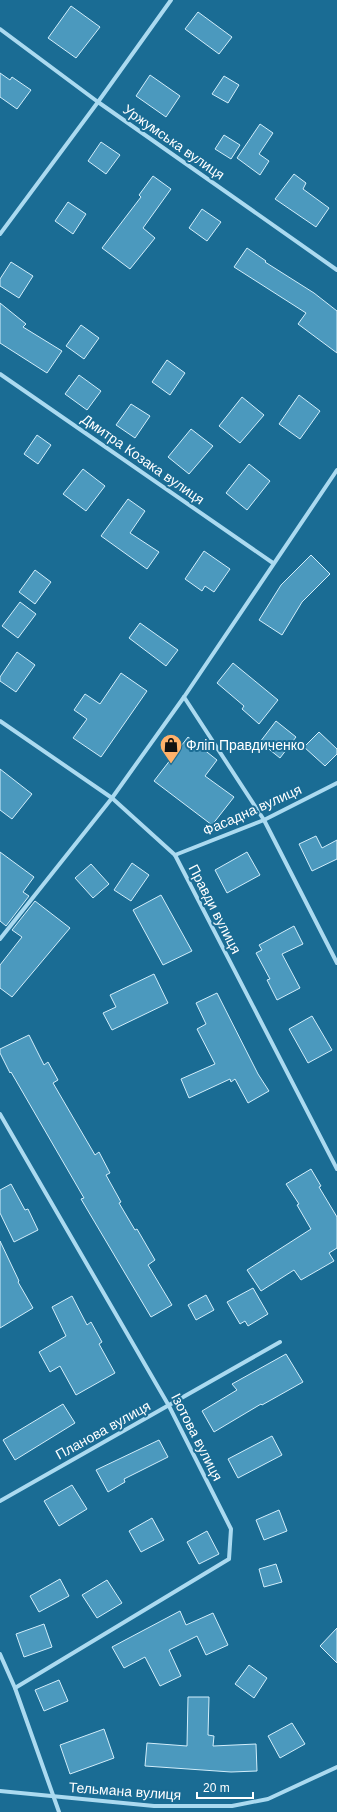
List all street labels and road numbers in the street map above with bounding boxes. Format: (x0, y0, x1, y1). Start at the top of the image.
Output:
street label: Уржумська вулиця (120, 101, 228, 183)
street label: Дмитра Козака вулиця (78, 410, 208, 508)
street label: Фасадна вулиця (200, 781, 304, 839)
street label: Правди вулиця (186, 862, 244, 956)
street label: Ізотова вулиця (168, 1391, 226, 1483)
street label: Планова вулиця (53, 1397, 153, 1463)
street label: Тельмана вулиця (68, 1779, 182, 1803)

